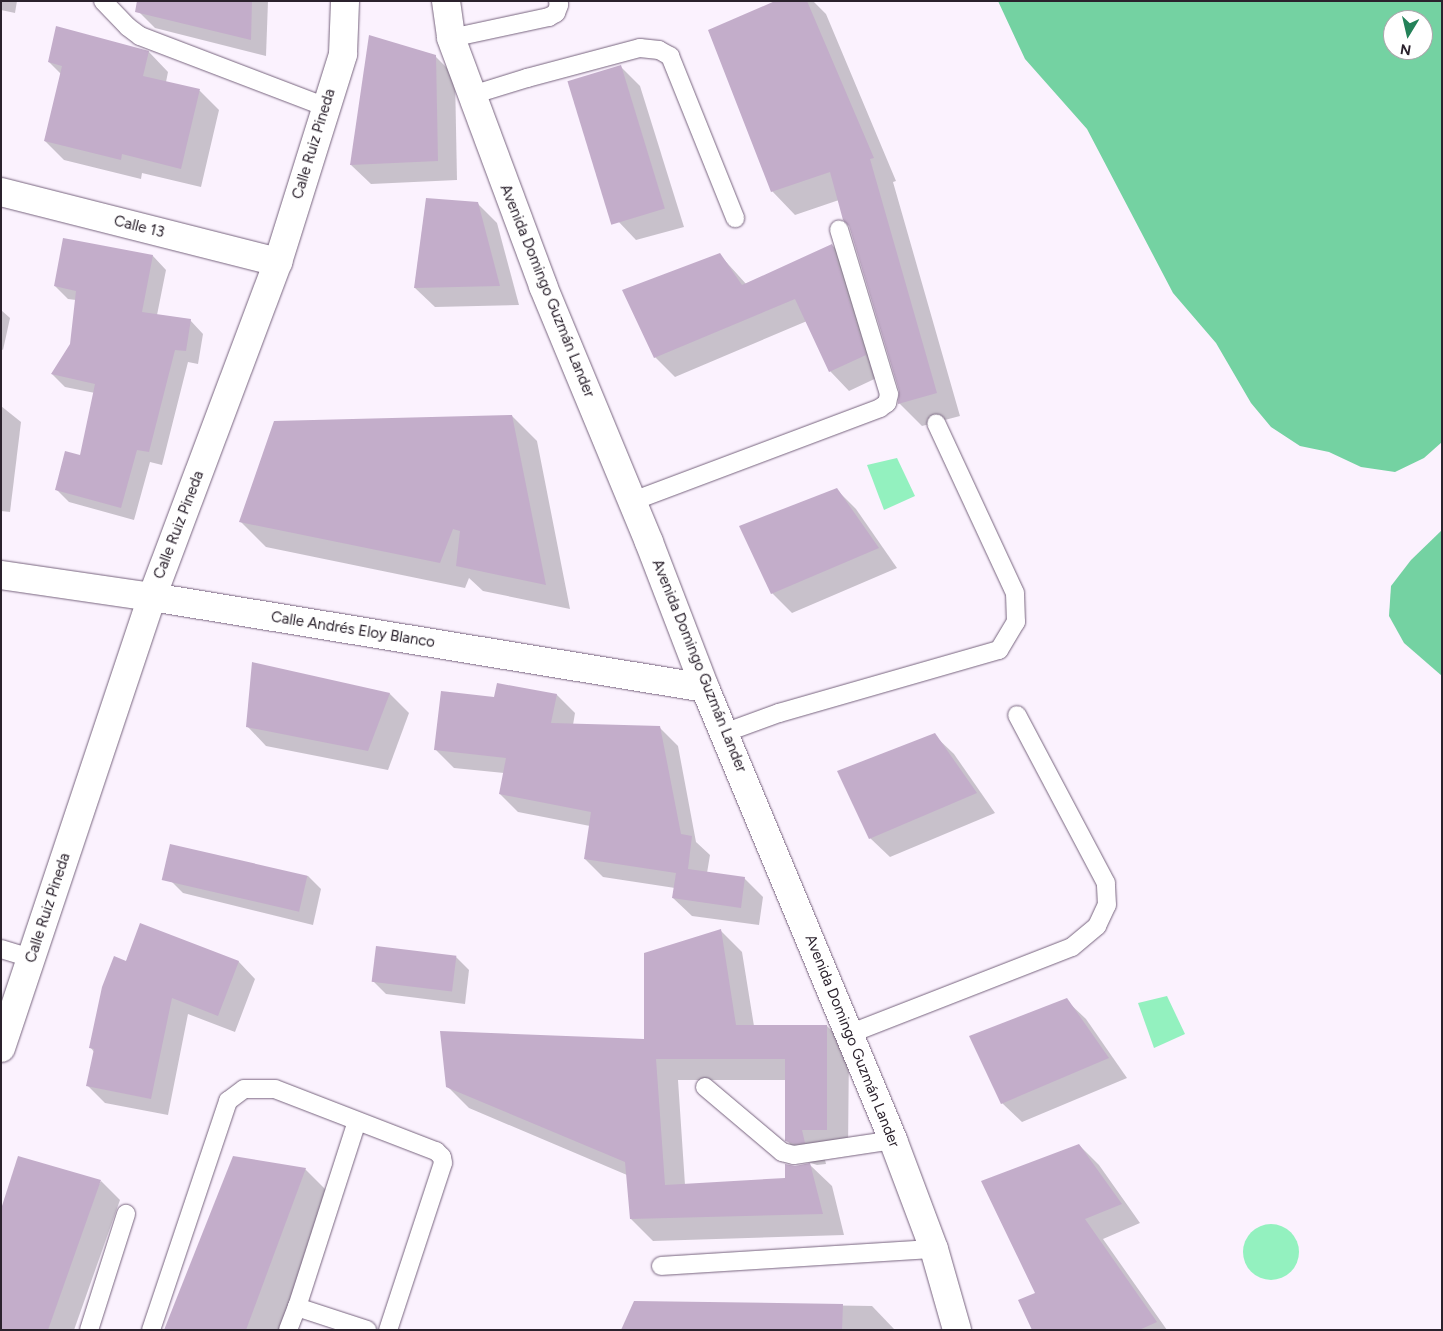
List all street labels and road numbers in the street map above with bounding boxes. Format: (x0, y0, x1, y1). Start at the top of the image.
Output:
street label: Calle Ruiz Pineda (289, 87, 339, 201)
street label: Avenida Domingo Guzmán Lander (496, 182, 598, 400)
street label: Calle 13 (112, 212, 166, 242)
street label: Calle Ruiz Pineda (150, 468, 208, 582)
street label: Avenida Domingo Guzmán Lander (648, 557, 750, 775)
street label: Calle Andrés Eloy Blanco (270, 608, 436, 652)
street label: Calle Ruiz Pineda (22, 851, 74, 965)
street label: Avenida Domingo Guzmán Lander (801, 932, 903, 1150)

